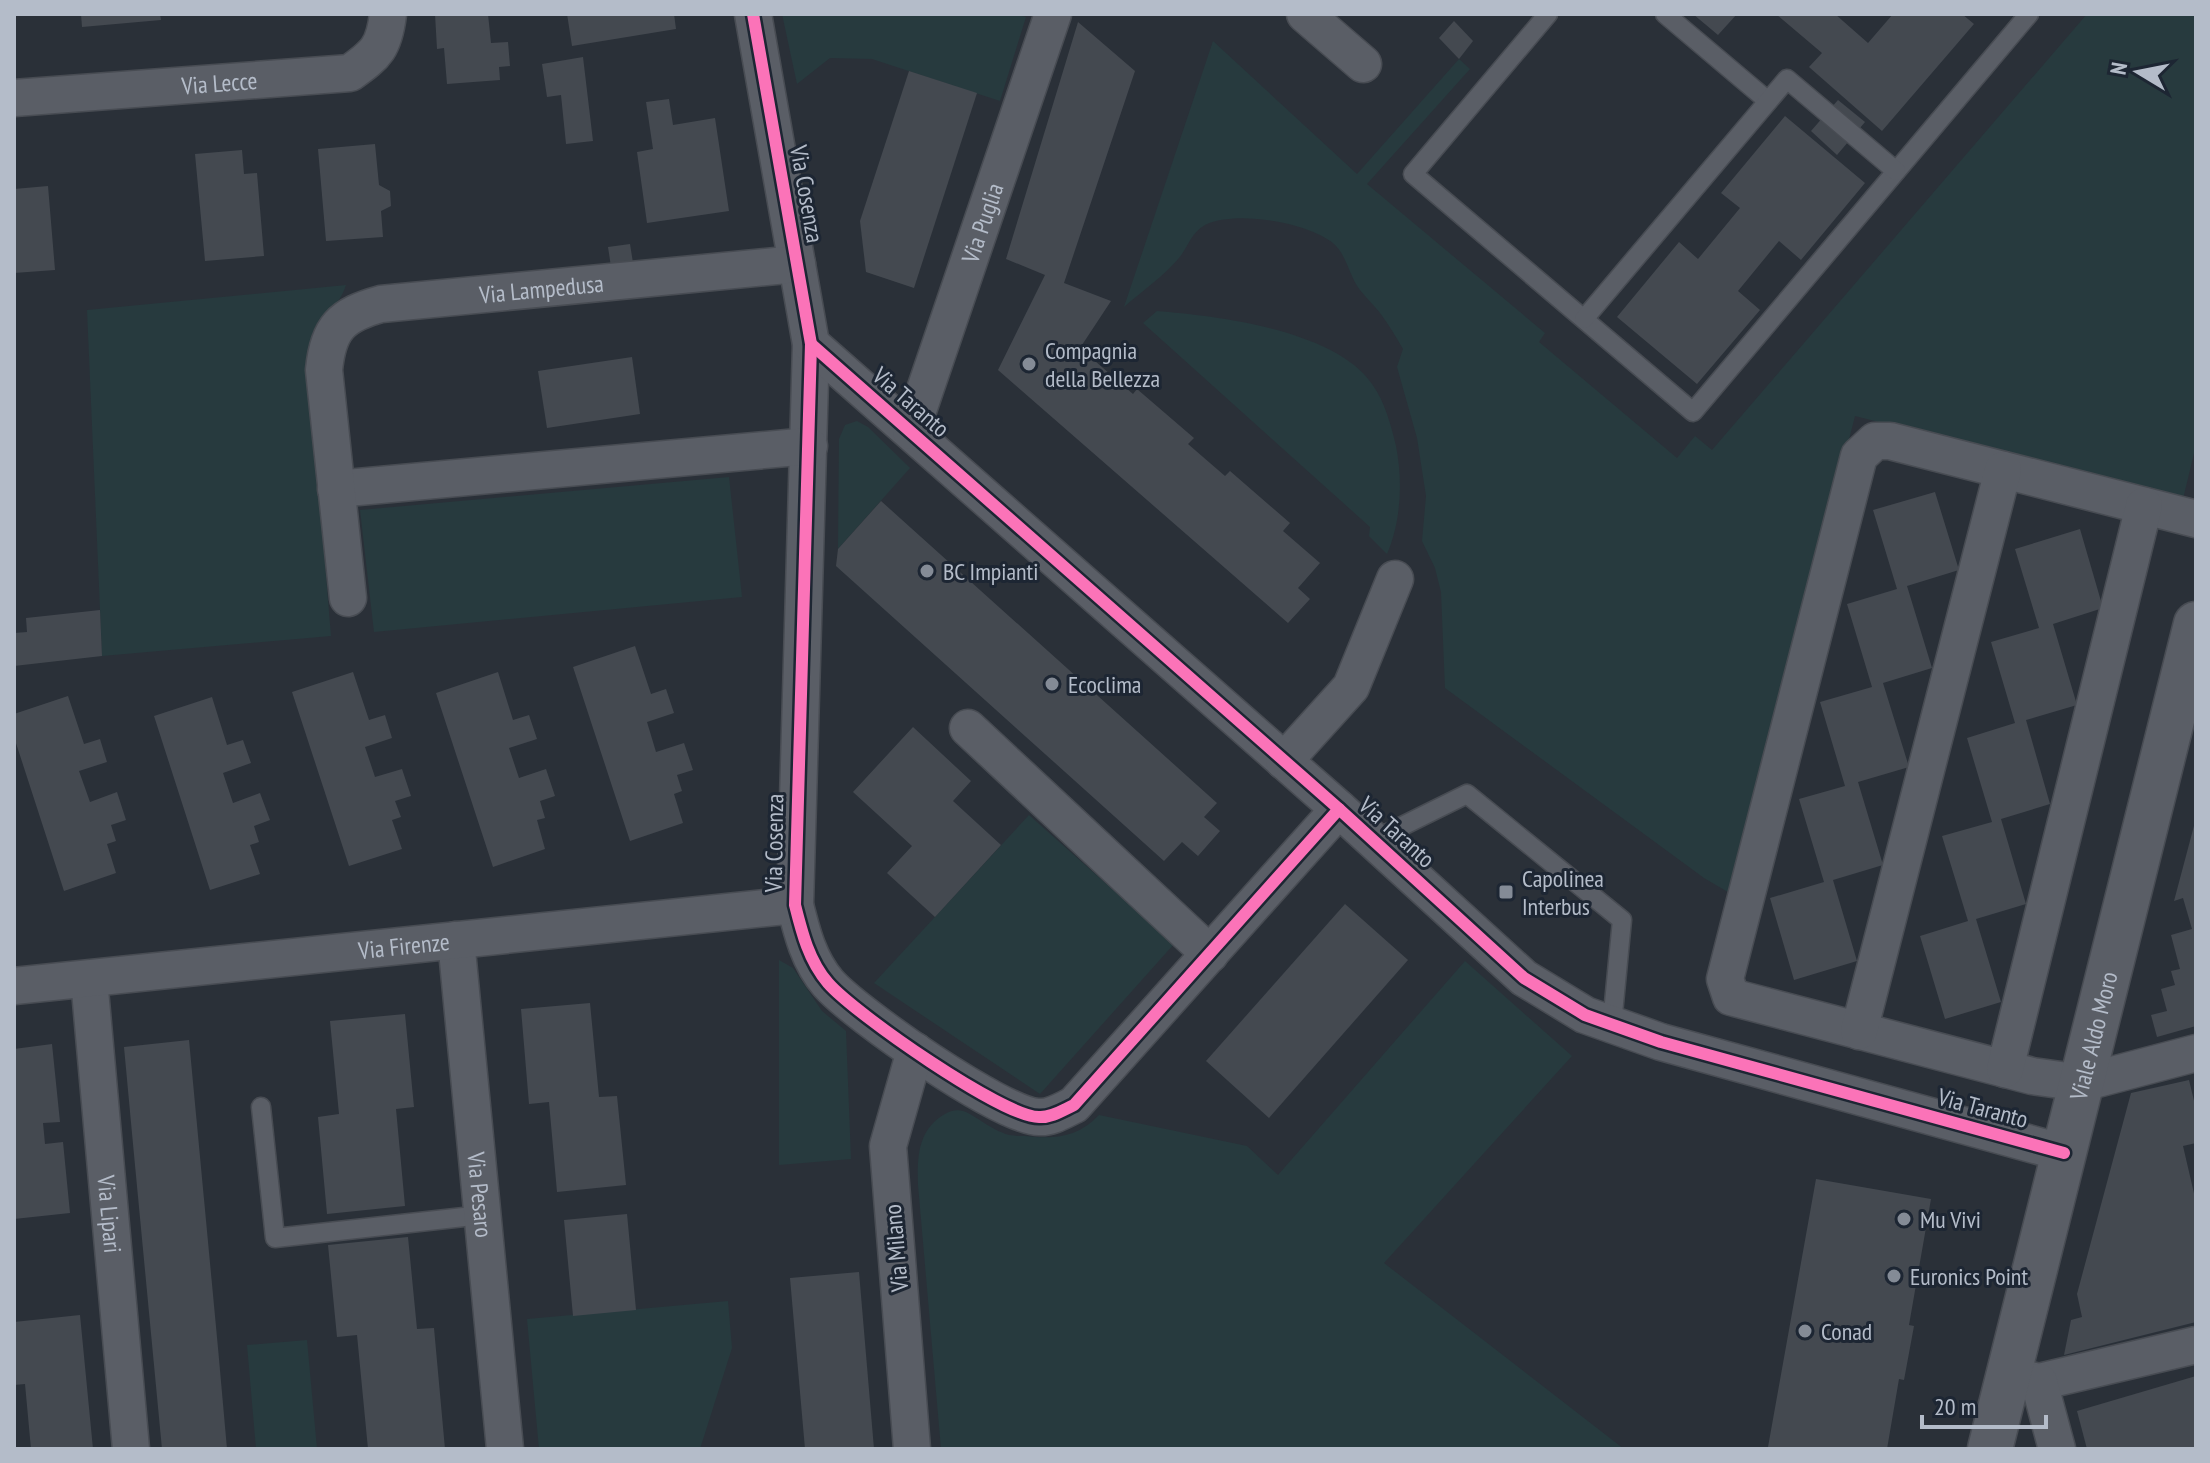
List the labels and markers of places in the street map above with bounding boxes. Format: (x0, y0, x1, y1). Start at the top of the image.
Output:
place label: Compagnia della Bellezza (1045, 335, 1160, 394)
marker: Compagnia della Bellezza (1020, 355, 1038, 373)
place label: BC Impianti (943, 556, 1038, 587)
marker: BC Impianti (918, 562, 936, 580)
place label: Ecoclima (1068, 669, 1141, 700)
marker: Ecoclima (1043, 675, 1061, 693)
place label: Capolinea Interbus (1522, 863, 1604, 922)
marker: Capolinea Interbus (1497, 883, 1515, 901)
place label: Mu Vivi (1920, 1204, 1981, 1235)
marker: Mu Vivi (1895, 1210, 1913, 1228)
place label: Euronics Point (1910, 1261, 2028, 1292)
marker: Euronics Point (1885, 1267, 1903, 1285)
place label: Conad (1821, 1316, 1872, 1347)
marker: Conad (1796, 1322, 1814, 1340)

